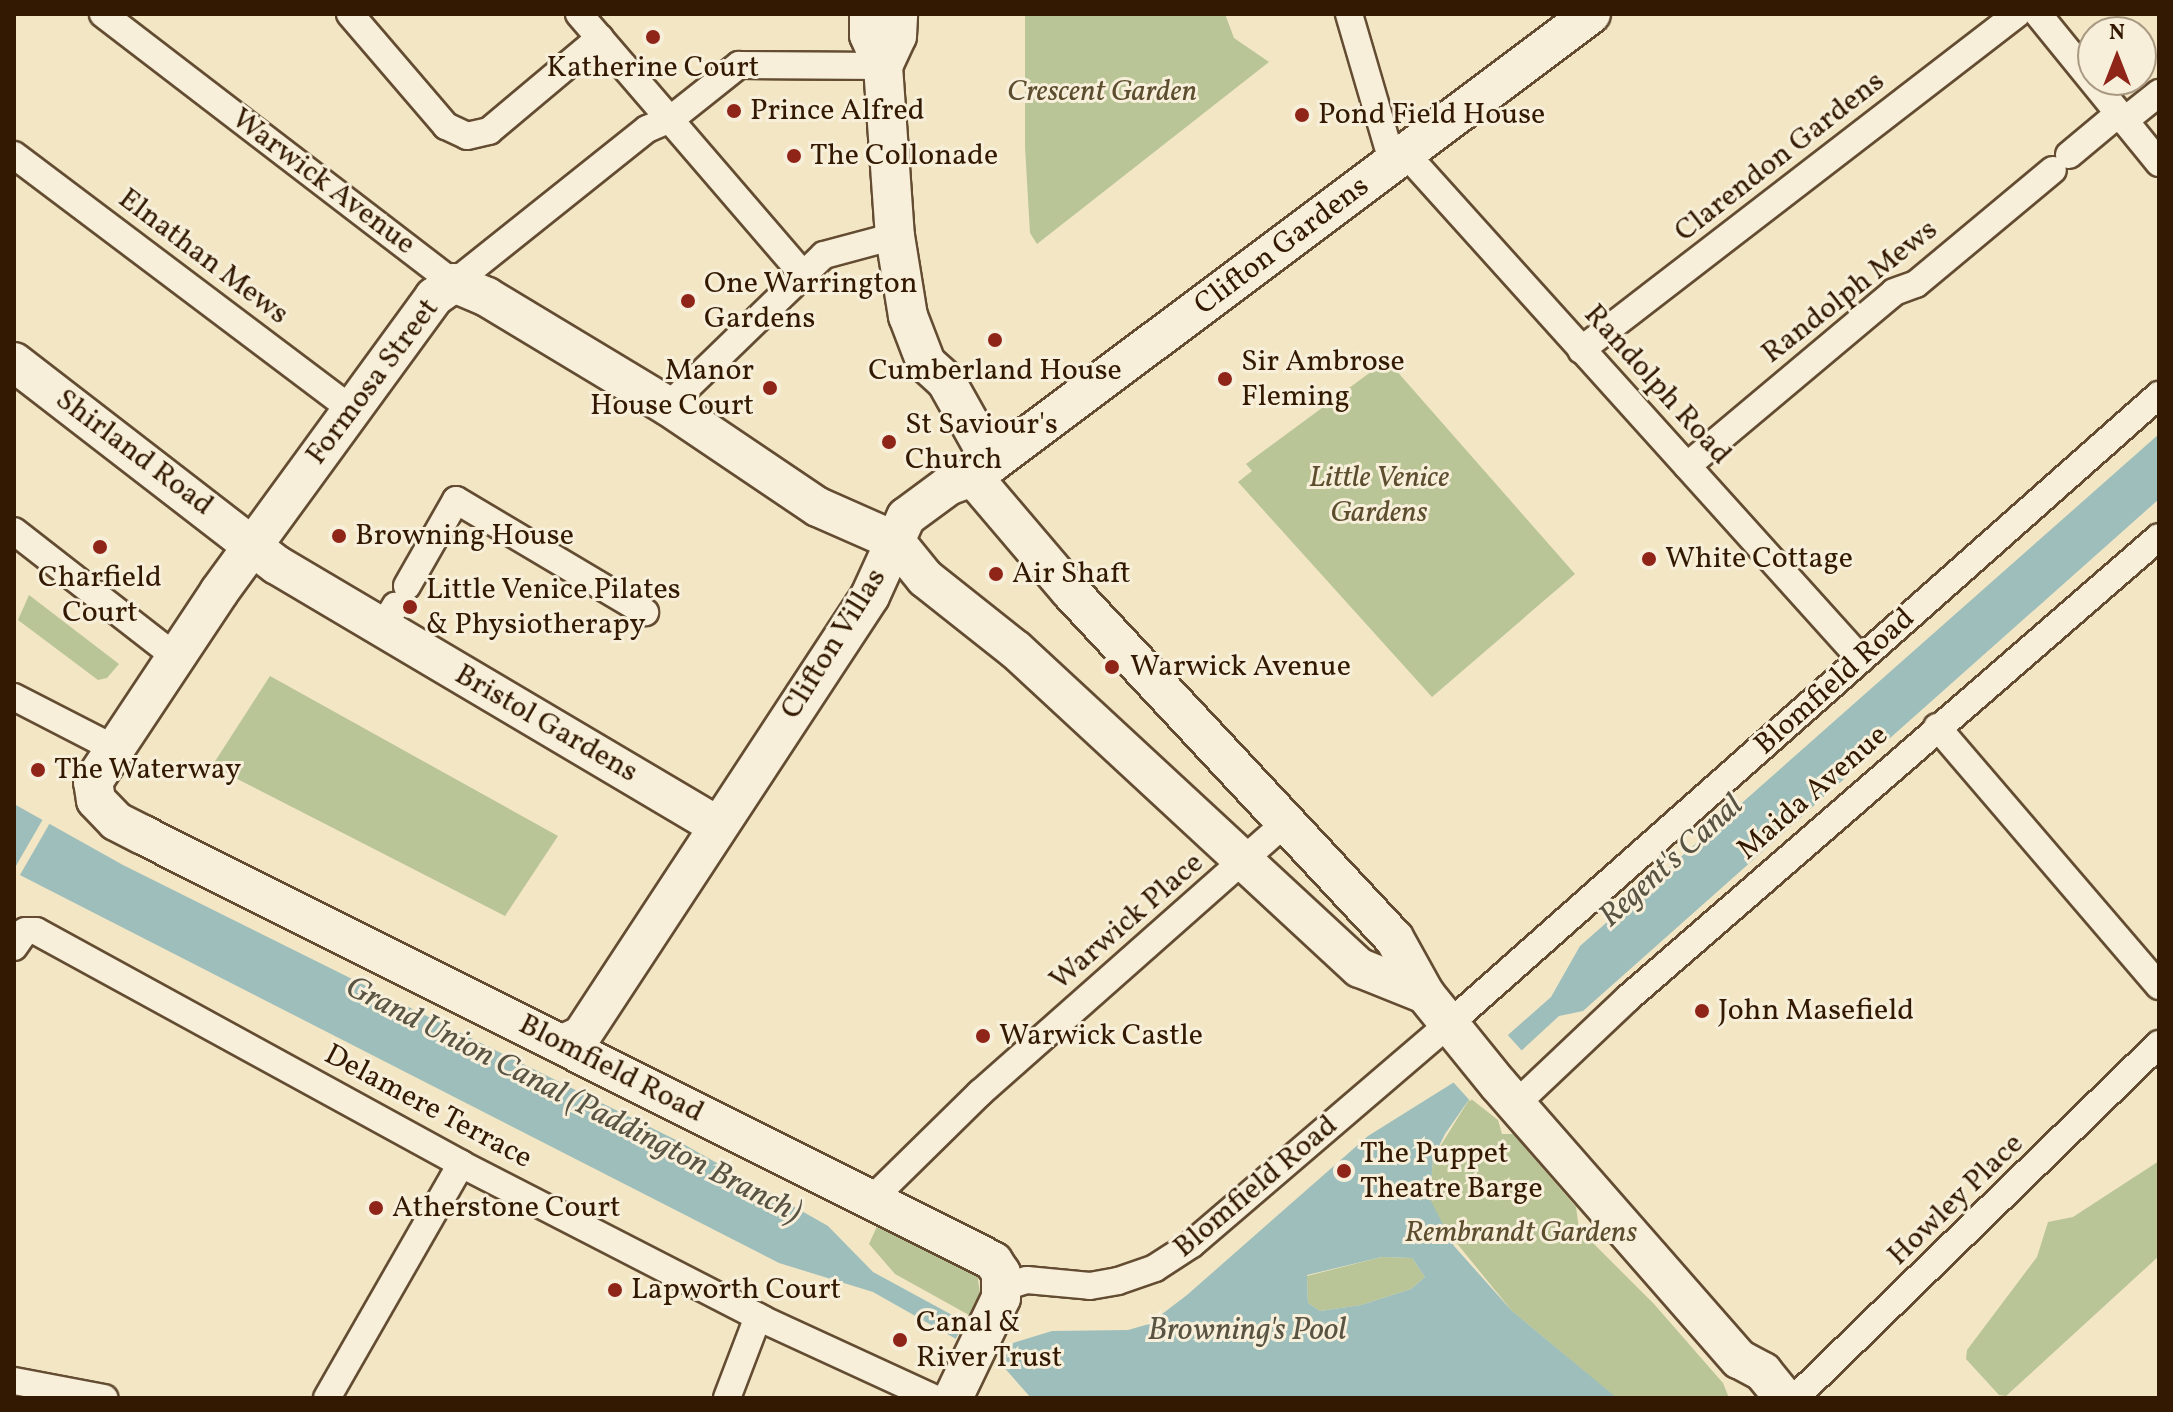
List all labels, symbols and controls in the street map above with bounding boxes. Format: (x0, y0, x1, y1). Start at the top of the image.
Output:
north arrow (2077, 16, 2157, 96)
text: N (2109, 18, 2125, 49)
marker: Katherine Court (644, 28, 662, 46)
place label: Katherine Court (547, 50, 759, 86)
street label: Clarendon Gardens (1668, 64, 1892, 250)
park label: Crescent Garden (1007, 74, 1197, 110)
place label: Prince Alfred (750, 93, 925, 129)
place label: Pond Field House (1318, 97, 1545, 133)
street label: Warwick Avenue (224, 101, 422, 263)
marker: Prince Alfred (725, 102, 743, 120)
marker: Pond Field House (1293, 106, 1311, 124)
place label: The Collonade (810, 138, 998, 174)
marker: The Collonade (785, 147, 803, 165)
street label: Clifton Gardens (1188, 169, 1376, 323)
street label: Elnathan Mews (111, 181, 295, 333)
street label: Randolph Mews (1755, 212, 1945, 372)
place label: One Warrington Gardens (704, 266, 918, 336)
street label: Formosa Street (299, 292, 447, 472)
marker: One Warrington Gardens (679, 292, 697, 310)
street label: Randolph Road (1576, 297, 1738, 473)
marker: Cumberland House (986, 331, 1004, 349)
place label: Sir Ambrose Fleming (1241, 344, 1405, 414)
place label: Manor House Court (590, 353, 754, 424)
place label: Cumberland House (868, 353, 1122, 389)
marker: Sir Ambrose Fleming (1216, 370, 1234, 388)
marker: Manor House Court (761, 379, 779, 397)
street label: Shirland Road (48, 382, 220, 524)
place label: St Saviour's Church (905, 407, 1058, 478)
marker: St Saviour's Church (880, 433, 898, 451)
park label: Little Venice Gardens (1309, 460, 1449, 530)
place label: Browning House (355, 518, 574, 554)
marker: Browning House (330, 527, 348, 545)
marker: Charfield Court (91, 538, 109, 556)
place label: White Cottage (1665, 541, 1853, 577)
marker: White Cottage (1640, 550, 1658, 568)
place label: Air Shaft (1012, 556, 1131, 592)
place label: Charfield Court (38, 560, 162, 630)
street label: Clifton Villas (773, 562, 895, 726)
marker: Air Shaft (987, 565, 1005, 583)
place label: Little Venice Pilates & Physiotherapy (426, 572, 682, 642)
marker: Little Venice Pilates & Physiotherapy (401, 598, 419, 616)
street label: Blomfield Road (1748, 601, 1922, 763)
place label: Warwick Avenue (1130, 649, 1351, 685)
marker: Warwick Avenue (1101, 656, 1123, 678)
street label: Bristol Gardens (448, 657, 644, 791)
street label: Maida Avenue (1730, 718, 1896, 868)
place label: The Waterway (54, 752, 242, 788)
marker: The Waterway (29, 761, 47, 779)
water label: Regent's Canal (1592, 787, 1752, 937)
street label: Warwick Place (1043, 846, 1211, 998)
water label: Grand Union Canal (Paddington Branch) (338, 969, 808, 1233)
place label: John Masefield (1718, 993, 1914, 1029)
marker: John Masefield (1693, 1002, 1711, 1020)
street label: Blomfield Road (512, 1007, 710, 1131)
place label: Warwick Castle (999, 1018, 1203, 1054)
marker: Warwick Castle (974, 1027, 992, 1045)
street label: Delamere Terrace (318, 1037, 538, 1177)
street label: Blomfield Road (1167, 1108, 1345, 1266)
street label: Howley Place (1880, 1126, 2032, 1274)
place label: The Puppet Theatre Barge (1360, 1136, 1543, 1206)
marker: The Puppet Theatre Barge (1335, 1162, 1353, 1180)
place label: Atherstone Court (392, 1190, 621, 1226)
marker: Atherstone Court (367, 1199, 385, 1217)
park label: Rembrandt Gardens (1405, 1215, 1637, 1251)
place label: Lapworth Court (631, 1272, 841, 1308)
marker: Lapworth Court (606, 1281, 624, 1299)
place label: Canal & River Trust (916, 1305, 1063, 1376)
water label: Browning's Pool (1148, 1312, 1346, 1350)
marker: Canal & River Trust (891, 1331, 909, 1349)

